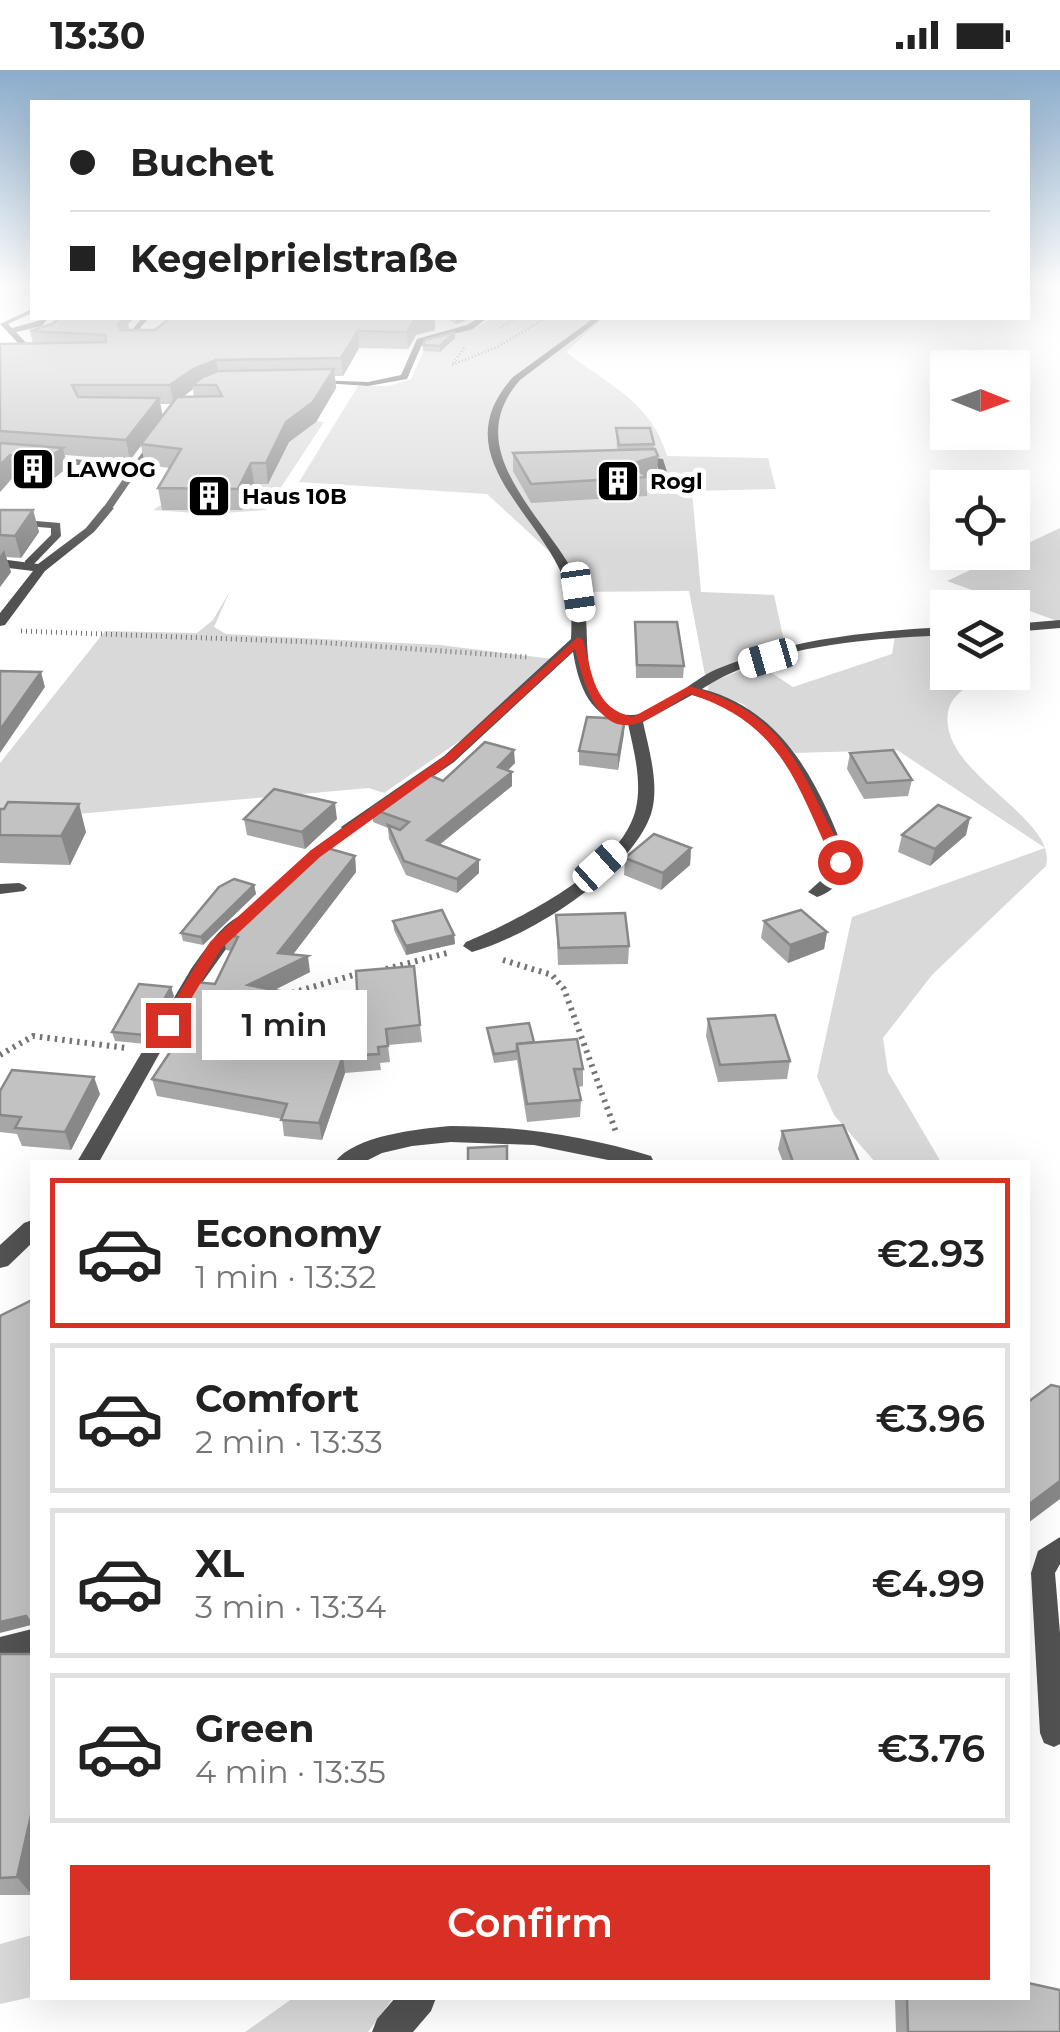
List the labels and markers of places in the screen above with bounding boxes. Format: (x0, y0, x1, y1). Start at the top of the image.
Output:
building icon: LAWOG (10, 446, 56, 492)
place label: LAWOG (66, 456, 156, 483)
building icon: Rogl (595, 458, 641, 504)
place label: Rogl (650, 468, 703, 495)
building icon: Haus 10B (186, 473, 232, 519)
place label: Haus 10B (242, 483, 347, 510)

